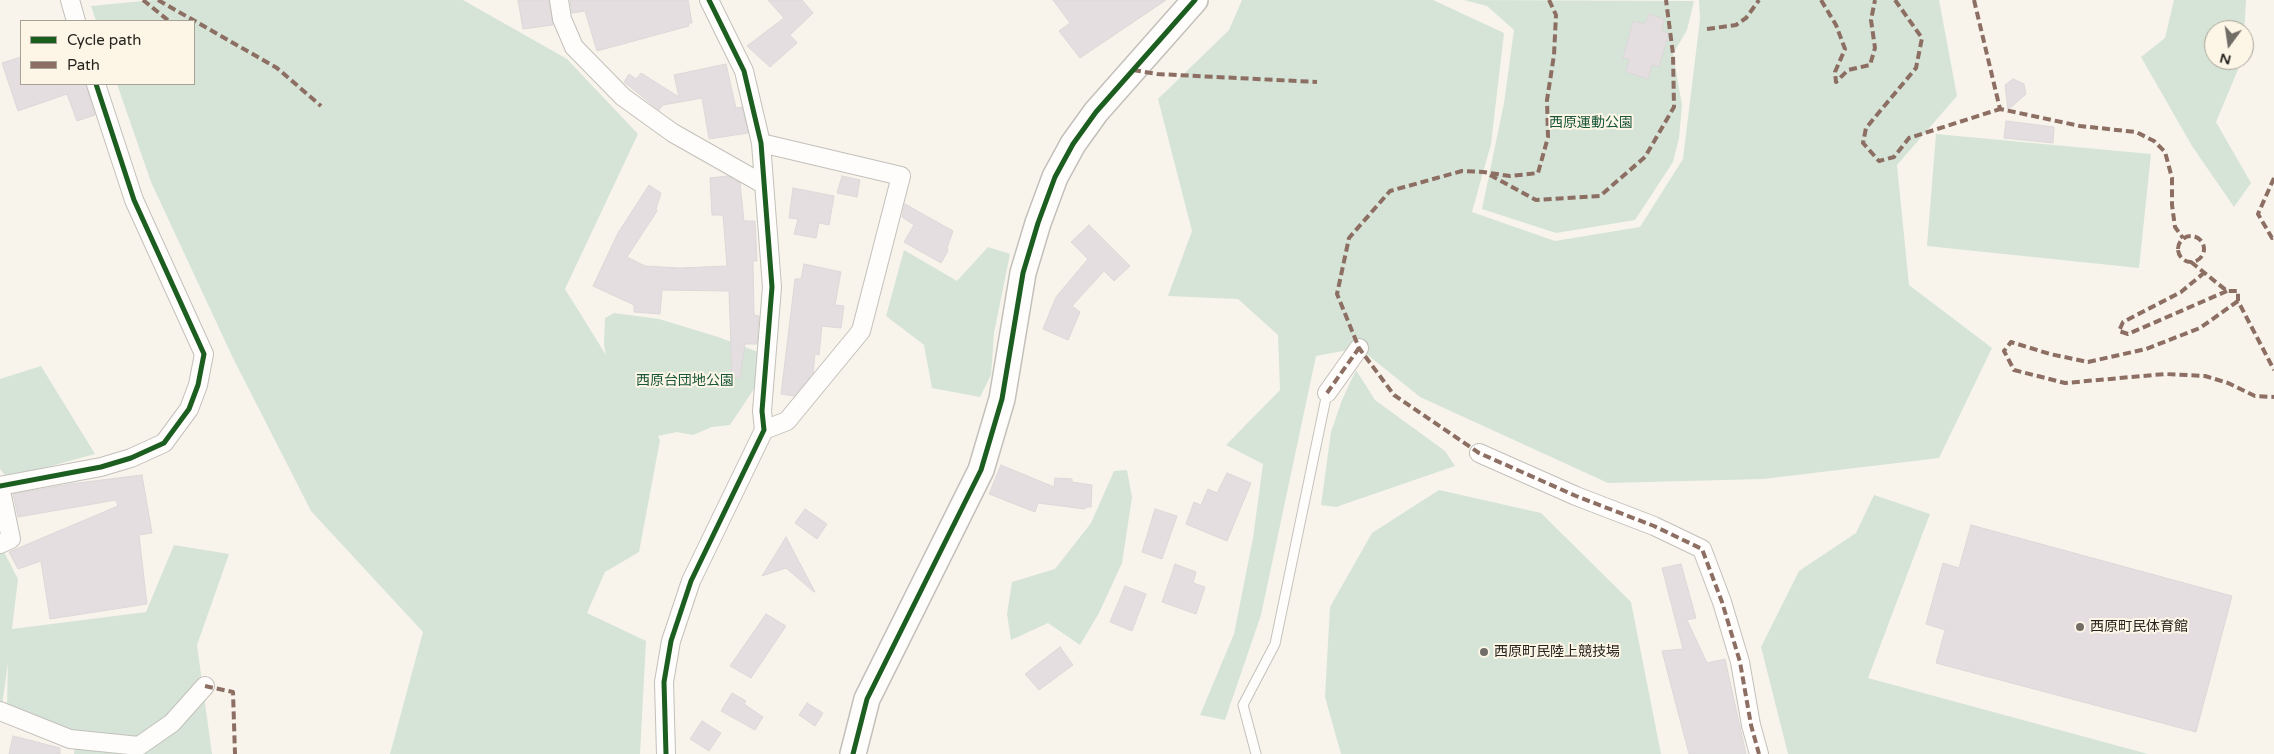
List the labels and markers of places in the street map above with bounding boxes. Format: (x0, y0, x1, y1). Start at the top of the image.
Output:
place label: 西原町民体育館 (2090, 619, 2188, 635)
marker: 西原町民体育館 (2074, 621, 2086, 633)
place label: 西原町民陸上競技場 (1494, 644, 1620, 660)
marker: 西原町民陸上競技場 (1478, 646, 1490, 658)

